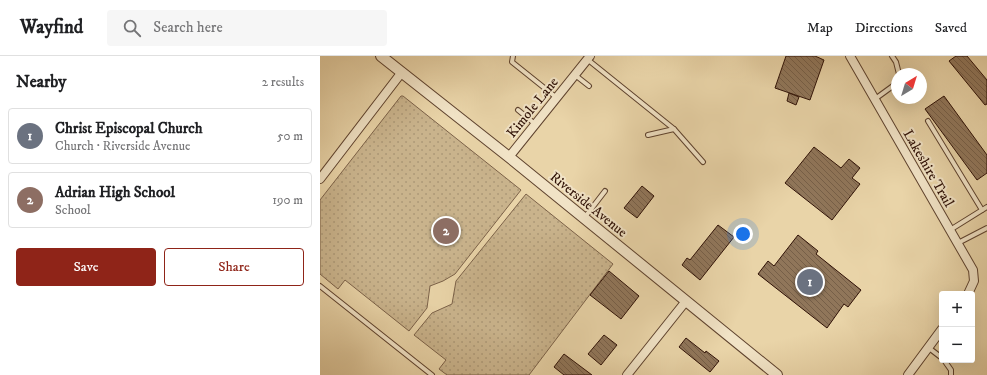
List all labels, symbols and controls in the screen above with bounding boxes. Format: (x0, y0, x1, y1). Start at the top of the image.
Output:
search box (107, 10, 387, 46)
text: Wayfind (20, 16, 83, 39)
icon: search (121, 17, 143, 39)
text: Search here (153, 18, 223, 37)
text: Map (807, 19, 833, 37)
text: Directions (855, 19, 913, 37)
text: Saved (935, 19, 967, 37)
north arrow (891, 68, 927, 104)
text: Nearby (16, 71, 66, 93)
text: 2 results (262, 74, 304, 90)
street label: Kimole Lane (503, 74, 563, 142)
text: Christ Episcopal Church (55, 119, 203, 138)
street label: Lakeshire Trail (899, 127, 958, 211)
text: 1 (28, 128, 32, 144)
text: 50 m (277, 128, 303, 144)
text: Church · Riverside Avenue (55, 138, 190, 154)
street label: Riverside Avenue (546, 168, 631, 242)
text: Adrian High School (55, 183, 175, 202)
text: 2 (27, 192, 33, 208)
text: 190 m (272, 192, 303, 208)
text: School (55, 202, 91, 218)
pin: 2 (433, 216, 459, 246)
your location (733, 224, 753, 244)
button: Save (16, 248, 156, 286)
button: Share (164, 248, 304, 286)
pin: 1 (797, 267, 823, 297)
map controls (939, 291, 975, 363)
button: + (939, 291, 975, 327)
button: − (939, 327, 975, 363)

